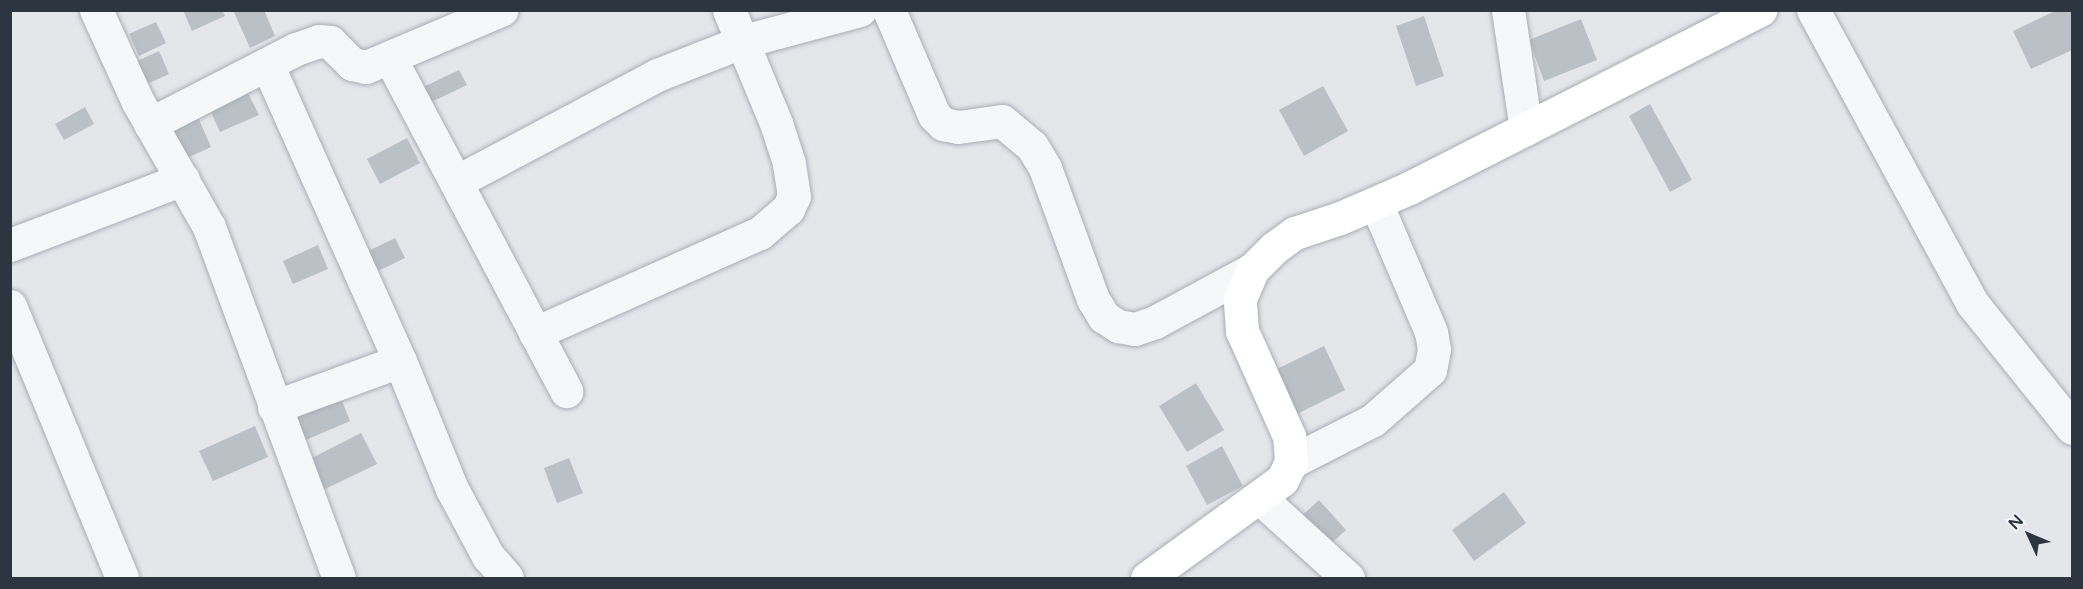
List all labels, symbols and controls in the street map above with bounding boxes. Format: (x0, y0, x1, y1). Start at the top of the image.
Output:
north arrow (1999, 505, 2059, 565)
text: N (2004, 511, 2028, 534)

